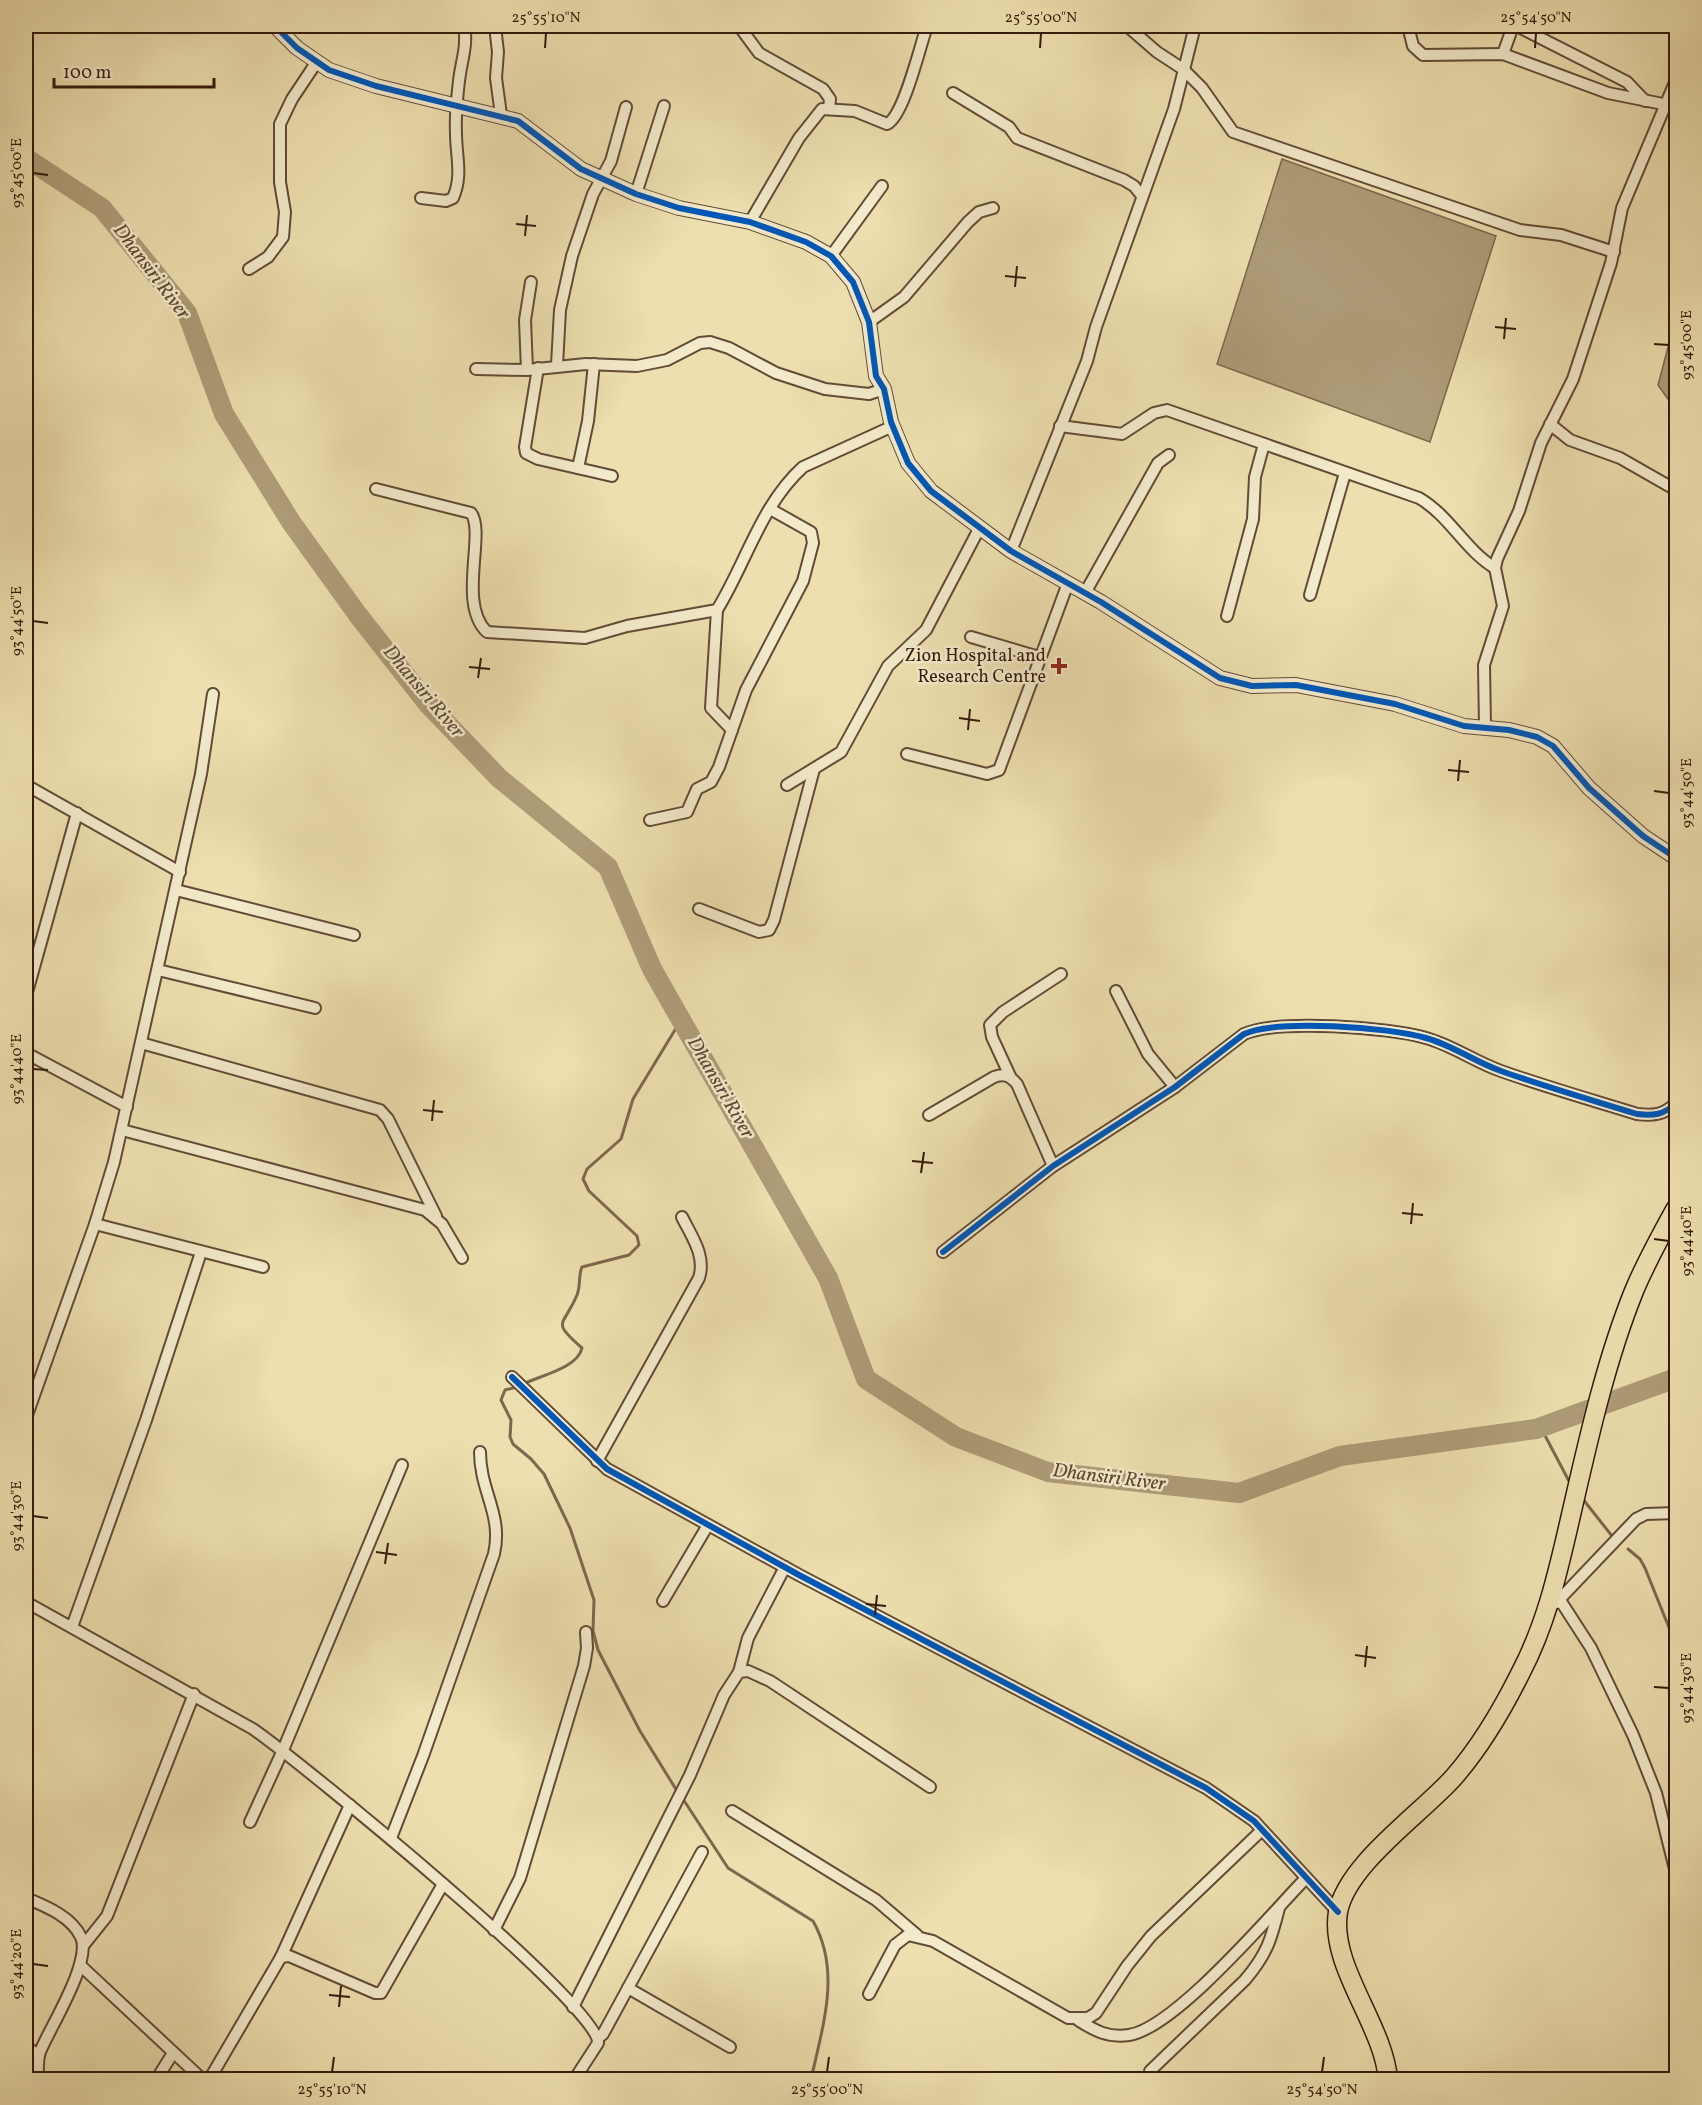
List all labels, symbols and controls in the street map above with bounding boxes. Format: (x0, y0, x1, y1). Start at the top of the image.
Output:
text: 25°55'10"N (511, 8, 581, 29)
text: 25°55'00"N (1005, 8, 1077, 29)
text: 25°54'50"N (1500, 8, 1572, 29)
scale bar (54, 51, 214, 89)
text: 100 m (63, 61, 112, 86)
text: 93°45'00"E (7, 138, 28, 208)
water label: Dhansiri River (106, 218, 197, 326)
text: 93°45'00"E (1677, 310, 1698, 380)
text: 93°44'50"E (7, 586, 28, 656)
water label: Dhansiri River (376, 639, 471, 745)
place label: Zion Hospital and Research Centre (905, 644, 1046, 690)
marker: Zion Hospital and Research Centre (1050, 657, 1068, 675)
text: 93°44'50"E (1677, 758, 1698, 828)
water label: Dhansiri River (679, 1032, 761, 1145)
text: 93°44'40"E (7, 1034, 28, 1104)
text: 93°44'40"E (1677, 1206, 1698, 1276)
water label: Dhansiri River (1051, 1457, 1168, 1499)
text: 93°44'30"E (7, 1481, 28, 1551)
text: 93°44'30"E (1677, 1653, 1698, 1723)
text: 93°44'20"E (7, 1929, 28, 1999)
text: 25°55'10"N (297, 2080, 367, 2101)
text: 25°55'00"N (791, 2080, 863, 2101)
text: 25°54'50"N (1286, 2080, 1358, 2101)

